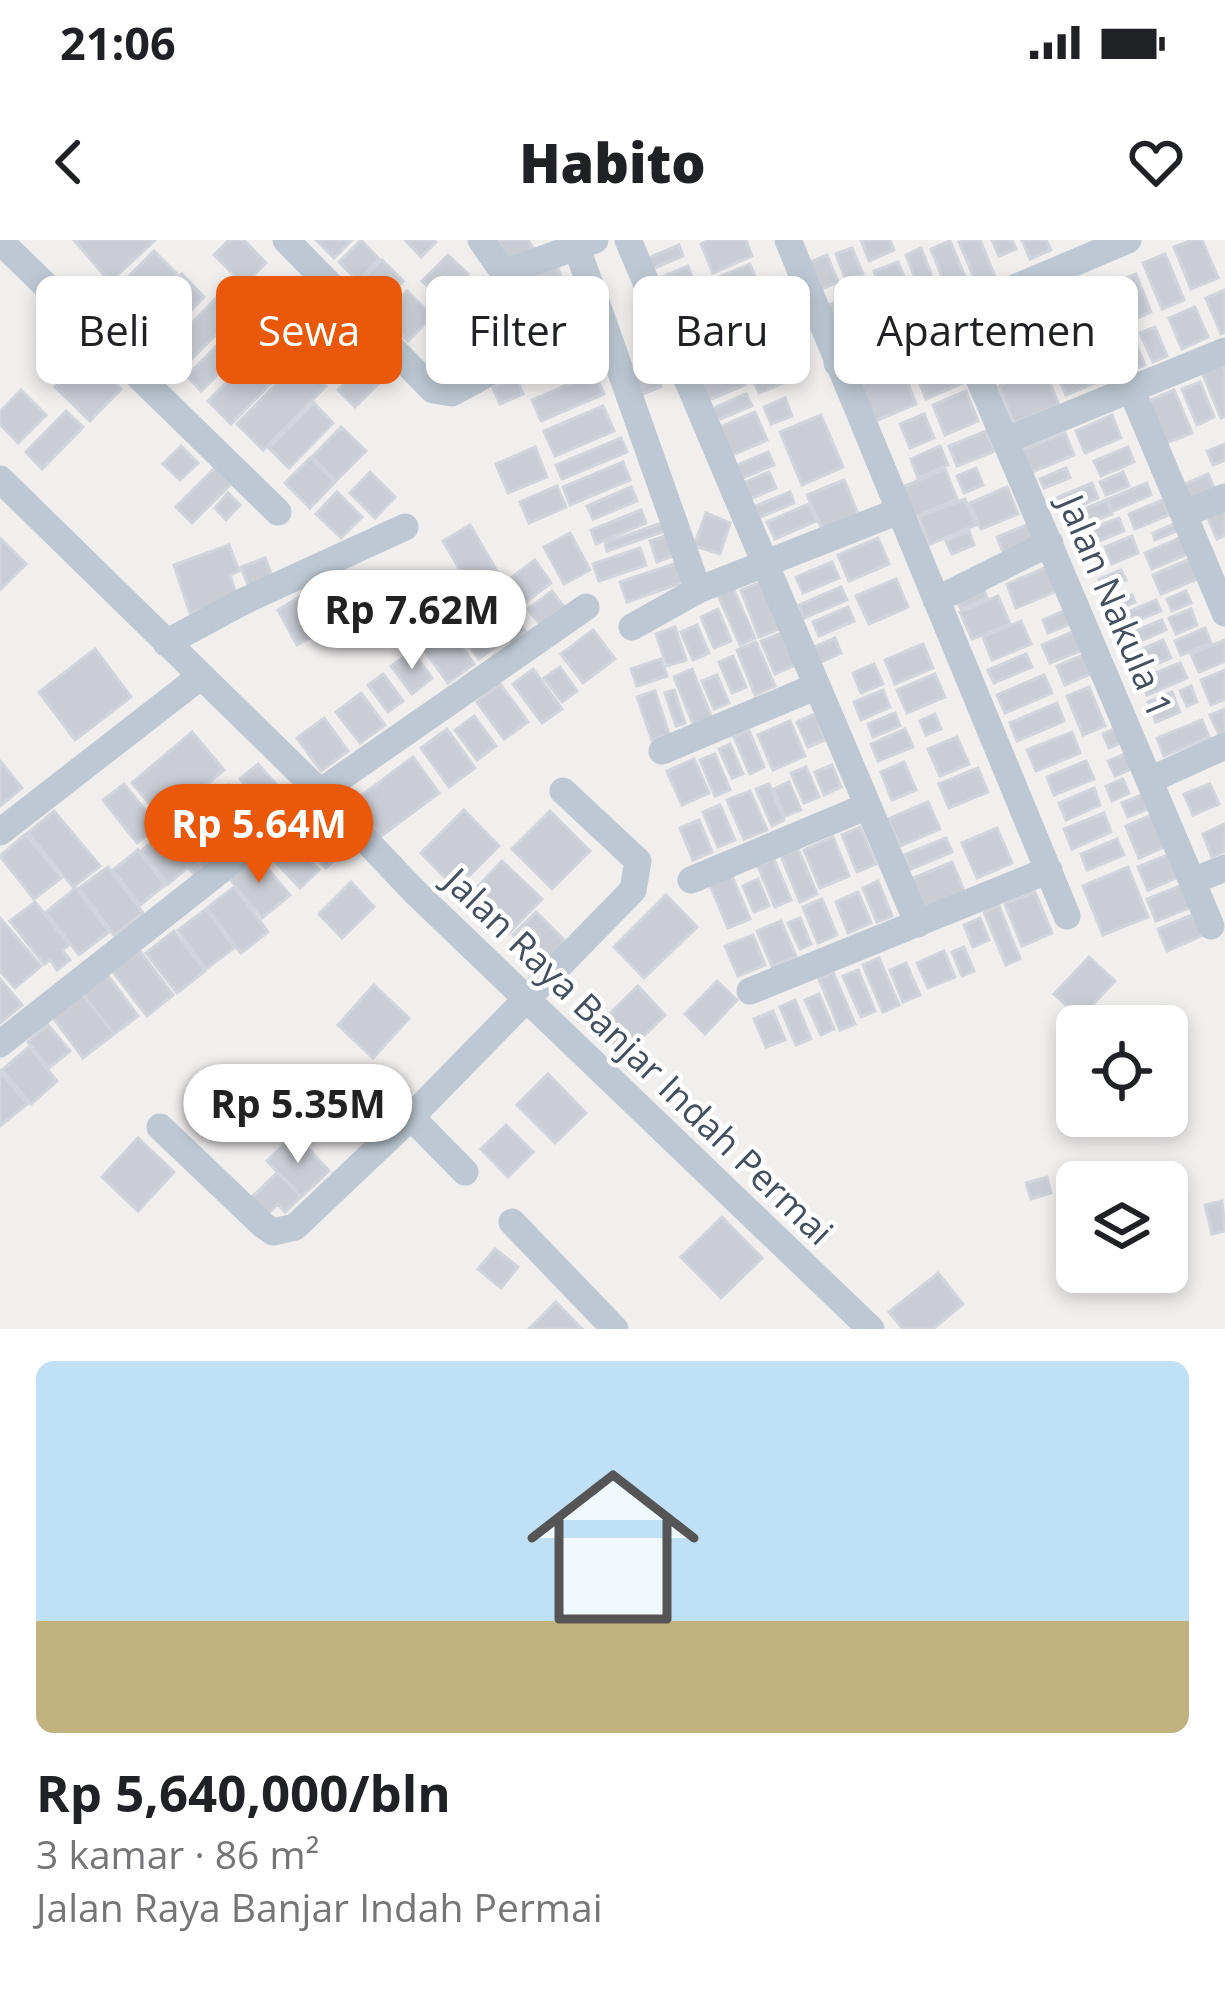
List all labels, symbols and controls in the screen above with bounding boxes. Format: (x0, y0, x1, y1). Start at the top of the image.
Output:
text: 21:06 (60, 12, 176, 73)
text: Habito (519, 125, 706, 199)
icon: back (36, 129, 102, 195)
icon: heart (1123, 129, 1189, 195)
chip: Beli (36, 276, 192, 384)
chip: Sewa (216, 276, 402, 384)
chip: Filter (426, 276, 609, 384)
chip: Baru (633, 276, 810, 384)
chip: Apartemen (834, 276, 1138, 384)
street label: Jalan Nakula 1 (1046, 484, 1185, 725)
pin: Rp 7.62M (288, 570, 536, 672)
text: Rp 7.62M (324, 582, 500, 635)
pin: Rp 5.64M (135, 784, 383, 886)
text: Rp 5.64M (171, 796, 347, 849)
street label: Jalan Raya Banjar Indah Permai (432, 855, 844, 1255)
map controls (1056, 1005, 1188, 1293)
button: locate (1056, 1005, 1188, 1137)
pin: Rp 5.35M (174, 1064, 422, 1166)
text: Rp 5.35M (210, 1076, 386, 1129)
button: layers (1056, 1161, 1188, 1293)
icon: home (505, 1439, 721, 1655)
text: Rp 5,640,000/bln (36, 1757, 451, 1827)
text: 3 kamar · 86 m² (36, 1827, 319, 1880)
text: Jalan Raya Banjar Indah Permai (36, 1880, 602, 1933)

